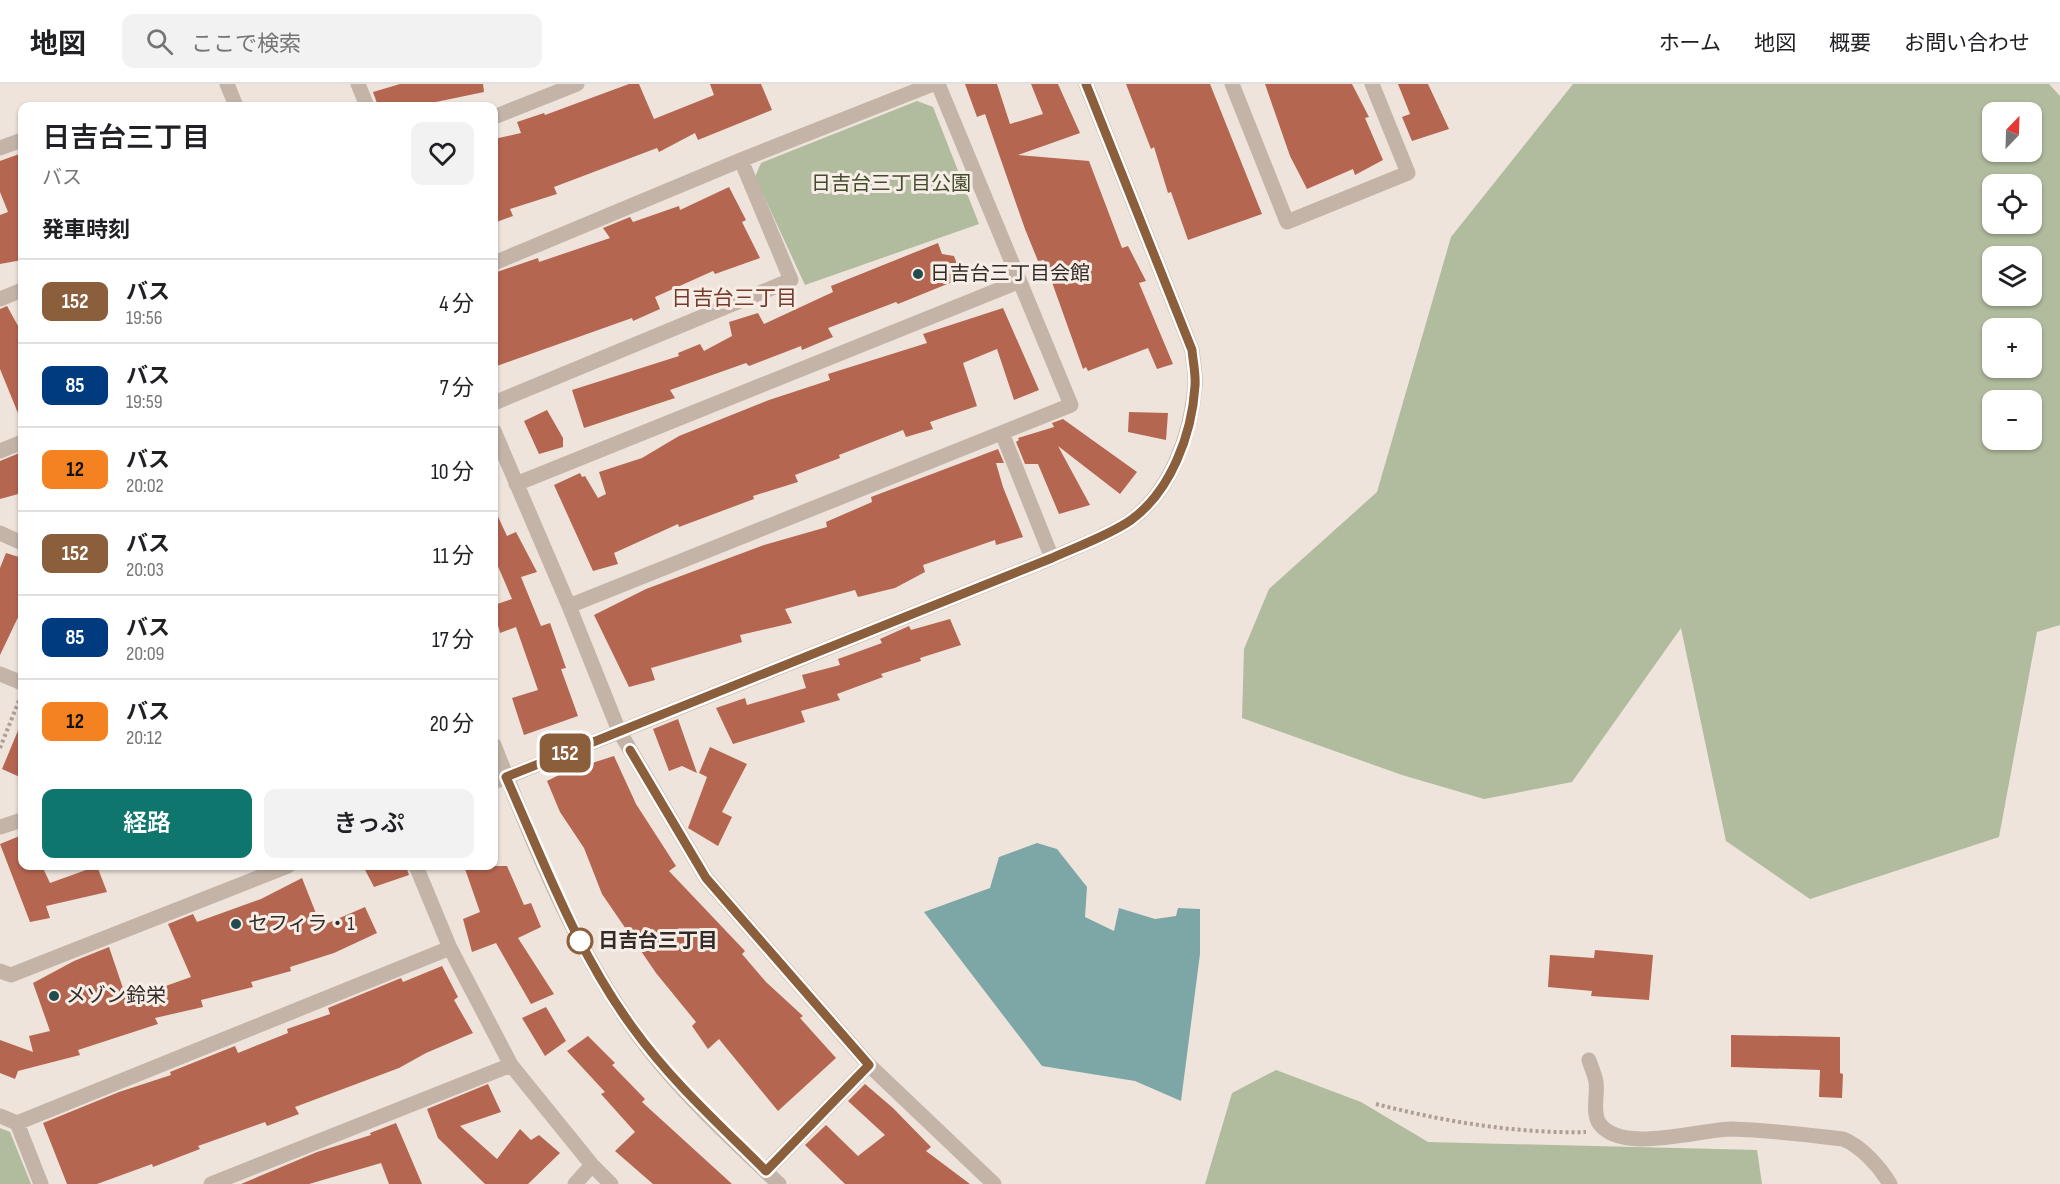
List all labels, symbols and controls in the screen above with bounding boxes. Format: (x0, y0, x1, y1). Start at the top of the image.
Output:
search box (122, 14, 542, 68)
icon: search (143, 25, 176, 58)
text: 地図 (30, 28, 86, 61)
text: ここで検索 (191, 31, 301, 58)
text: ホーム (1659, 31, 1721, 56)
text: 地図 (1754, 31, 1796, 56)
text: 概要 (1829, 31, 1871, 56)
text: お問い合わせ (1904, 31, 2030, 56)
north arrow (1982, 102, 2042, 162)
map controls (1982, 102, 2042, 450)
text: 日吉台三丁目 (42, 122, 210, 155)
button: heart (411, 122, 474, 185)
text: バス (42, 166, 82, 190)
park label: 日吉台三丁目公園 (811, 172, 971, 196)
button: locate (1982, 174, 2042, 234)
text: 発車時刻 (42, 217, 130, 244)
button: layers (1982, 246, 2042, 306)
place label: 日吉台三丁目会館 (930, 262, 1090, 286)
marker: 日吉台三丁目会館 (911, 267, 925, 281)
text: バス (126, 279, 170, 306)
district label: 日吉台三丁目 (671, 286, 797, 311)
text: 152 (62, 289, 88, 314)
text: 4 分 (439, 291, 474, 318)
text: 19:56 (126, 306, 162, 330)
button: + (1982, 318, 2042, 378)
text: バス (126, 363, 170, 390)
text: 85 (65, 373, 85, 398)
text: 7 分 (440, 375, 474, 402)
text: 19:59 (126, 390, 163, 414)
button: − (1982, 390, 2042, 450)
text: バス (126, 447, 170, 474)
text: 12 (66, 457, 84, 482)
text: 10 分 (431, 459, 474, 486)
text: 20:02 (126, 474, 164, 498)
text: バス (126, 531, 170, 558)
text: 152 (62, 541, 88, 566)
text: 11 分 (433, 543, 474, 570)
text: 20:03 (126, 558, 164, 582)
text: バス (126, 615, 170, 642)
text: 85 (65, 625, 85, 650)
text: 17 分 (432, 627, 474, 654)
text: 20:09 (126, 642, 164, 666)
text: バス (126, 699, 170, 726)
text: 12 (66, 709, 84, 734)
text: 20 分 (430, 711, 474, 738)
text: 20:12 (126, 726, 162, 750)
line badge: 152 (530, 734, 600, 772)
text: 152 (552, 741, 578, 766)
button: 経路 (42, 789, 252, 858)
button: きっぷ (264, 789, 474, 858)
place label: セフィラ・1 (248, 912, 355, 936)
marker: セフィラ・1 (229, 917, 243, 931)
marker: 日吉台三丁目 (567, 928, 593, 954)
place label: 日吉台三丁目 (598, 929, 718, 953)
place label: メゾン鈴栄 (66, 984, 166, 1008)
marker: メゾン鈴栄 (47, 989, 61, 1003)

